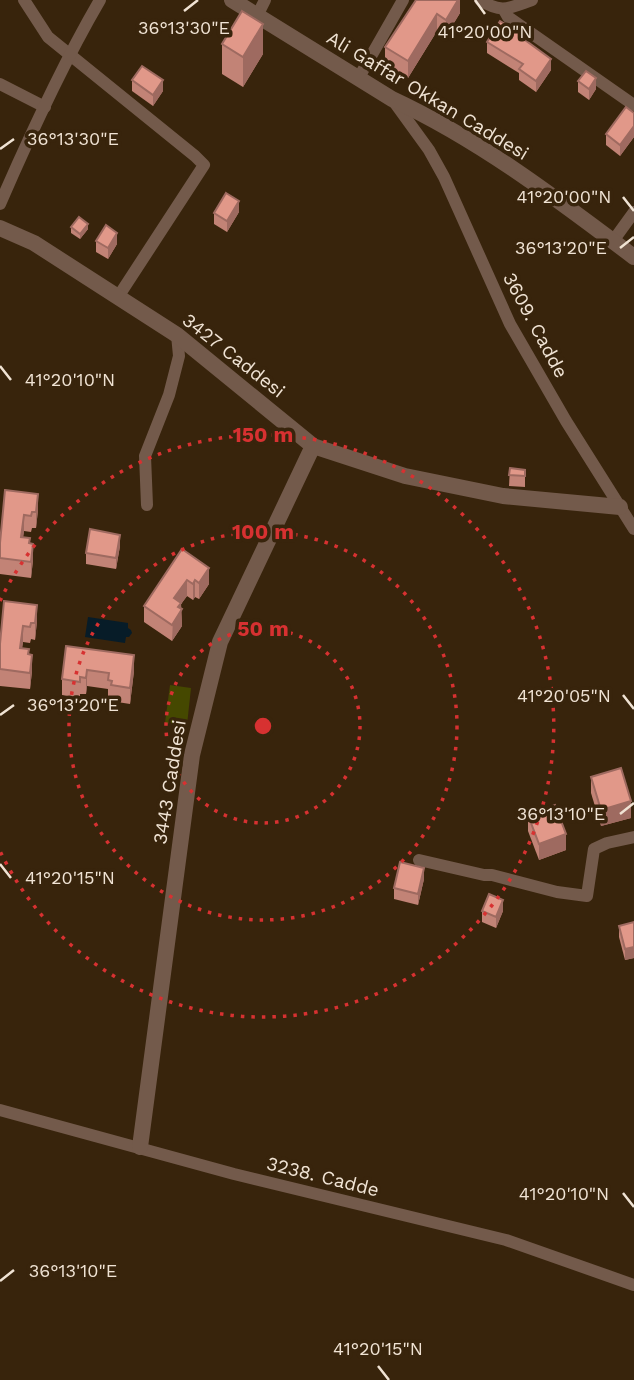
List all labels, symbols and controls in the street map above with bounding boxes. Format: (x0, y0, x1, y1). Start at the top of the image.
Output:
text: 36°13'30"E (138, 17, 230, 38)
text: 41°20'00"N (438, 21, 532, 42)
street label: Ali Gaffar Okkan Caddesi (323, 26, 533, 165)
text: 36°13'30"E (27, 128, 119, 149)
text: 41°20'00"N (517, 186, 611, 207)
text: 36°13'20"E (515, 237, 607, 258)
street label: 3609. Cadde (498, 269, 573, 382)
street label: 3427 Caddesi (178, 308, 289, 403)
text: 41°20'10"N (25, 369, 115, 390)
text: 150 m (233, 422, 293, 447)
text: 100 m (232, 519, 294, 544)
text: 50 m (237, 616, 289, 641)
text: 41°20'05"N (517, 685, 611, 706)
text: 36°13'20"E (27, 694, 119, 715)
centre of rings (251, 714, 275, 738)
street label: 3443 Caddesi (148, 718, 191, 846)
text: 36°13'10"E (517, 803, 605, 824)
text: 41°20'15"N (25, 867, 115, 888)
street label: 3238. Cadde (264, 1151, 381, 1202)
text: 41°20'10"N (519, 1183, 609, 1204)
text: 36°13'10"E (29, 1260, 117, 1281)
text: 41°20'15"N (333, 1338, 423, 1359)

